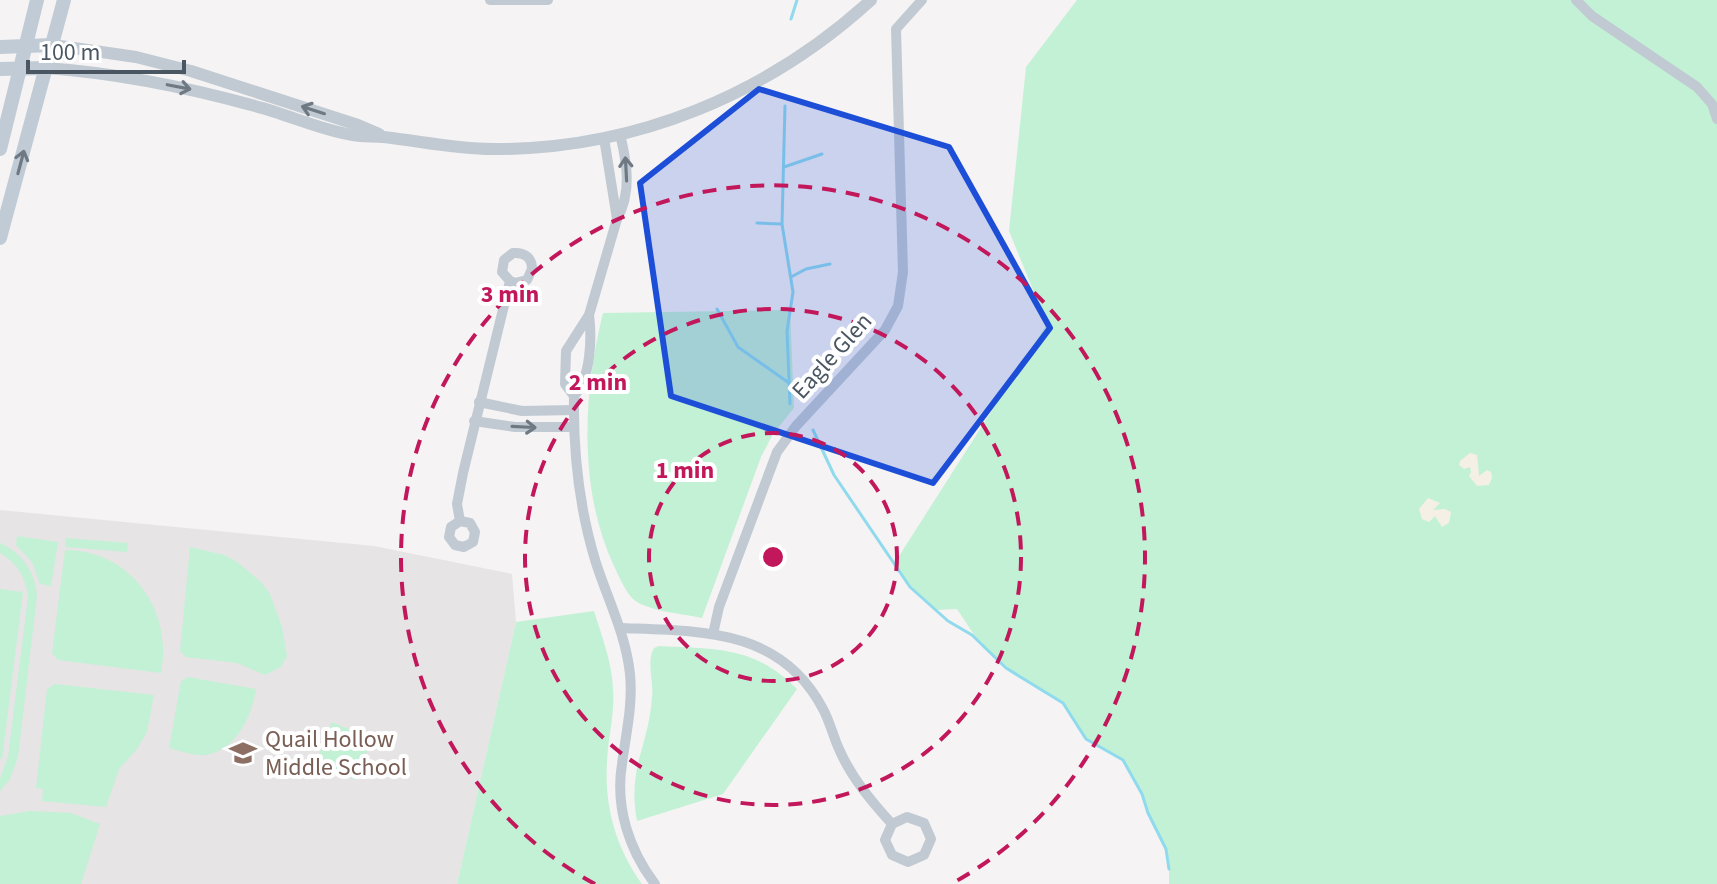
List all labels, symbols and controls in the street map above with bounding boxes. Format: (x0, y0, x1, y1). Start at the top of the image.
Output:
scale bar (28, 24, 184, 74)
text: 100 m (40, 35, 100, 70)
one-way arrow (165, 80, 191, 95)
one-way arrow (300, 101, 325, 116)
one-way arrow (14, 150, 29, 176)
one-way arrow (618, 156, 633, 183)
text: 3 min (481, 277, 539, 312)
street label: Eagle Glen (784, 305, 880, 407)
text: 2 min (569, 365, 627, 400)
one-way arrow (510, 420, 537, 435)
text: 1 min (656, 453, 714, 488)
centre of rings (759, 543, 787, 571)
place label: Quail Hollow Middle School (265, 722, 407, 785)
school or university icon: Quail Hollow Middle School (228, 738, 258, 768)

